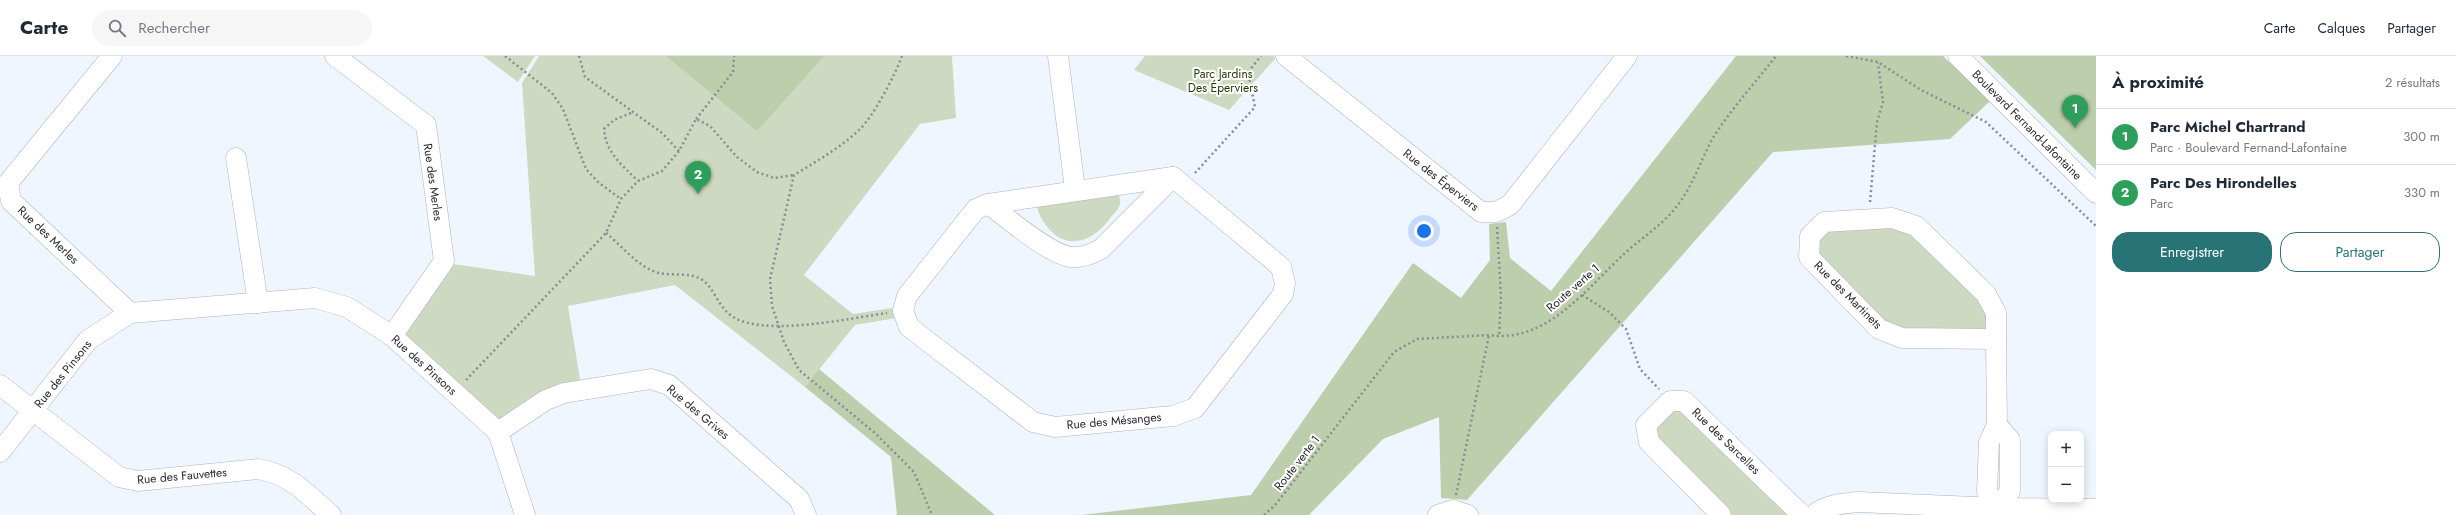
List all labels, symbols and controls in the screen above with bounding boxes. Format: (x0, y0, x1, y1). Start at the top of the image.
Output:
search box (92, 10, 372, 46)
text: Carte (20, 14, 68, 41)
icon: search (106, 17, 128, 39)
text: Rechercher (138, 17, 210, 39)
text: Carte (2264, 18, 2295, 38)
text: Calques (2317, 18, 2365, 38)
text: Partager (2387, 18, 2436, 38)
park label: Parc Jardins Des Éperviers (1188, 65, 1258, 97)
street label: Boulevard Fernand-Lafontaine (1968, 66, 2086, 184)
text: À proximité (2112, 70, 2204, 94)
text: 2 résultats (2385, 73, 2440, 92)
pin: 1 (2062, 95, 2088, 128)
text: Parc Michel Chartrand (2150, 116, 2306, 138)
text: 1 (2122, 127, 2128, 146)
text: 300 m (2403, 127, 2440, 146)
text: Parc · Boulevard Fernand-Lafontaine (2150, 138, 2347, 157)
street label: Rue des Merles (419, 142, 447, 222)
street label: Rue des Éperviers (1399, 145, 1483, 215)
pin: 2 (685, 161, 711, 194)
text: Parc Des Hirondelles (2150, 172, 2297, 194)
text: 2 (2121, 183, 2129, 202)
text: 330 m (2404, 183, 2440, 202)
text: Parc (2150, 194, 2173, 213)
street label: Rue des Merles (13, 202, 83, 268)
your location (1414, 221, 1434, 241)
button: Enregistrer (2112, 232, 2272, 272)
button: Partager (2280, 232, 2440, 272)
street label: Rue des Martinets (1810, 257, 1886, 333)
street label: Route verte 1 (1542, 260, 1604, 316)
street label: Rue des Pinsons (387, 331, 461, 399)
street label: Rue des Pinsons (30, 336, 96, 412)
street label: Rue des Grives (663, 380, 733, 444)
street label: Rue des Sarcelles (1688, 404, 1764, 478)
street label: Rue des Mésanges (1066, 408, 1162, 434)
map controls (2048, 431, 2084, 503)
button: + (2048, 431, 2084, 467)
street label: Route verte 1 (1270, 432, 1324, 494)
street label: Rue des Fauvettes (136, 463, 228, 489)
button: − (2048, 467, 2084, 503)

